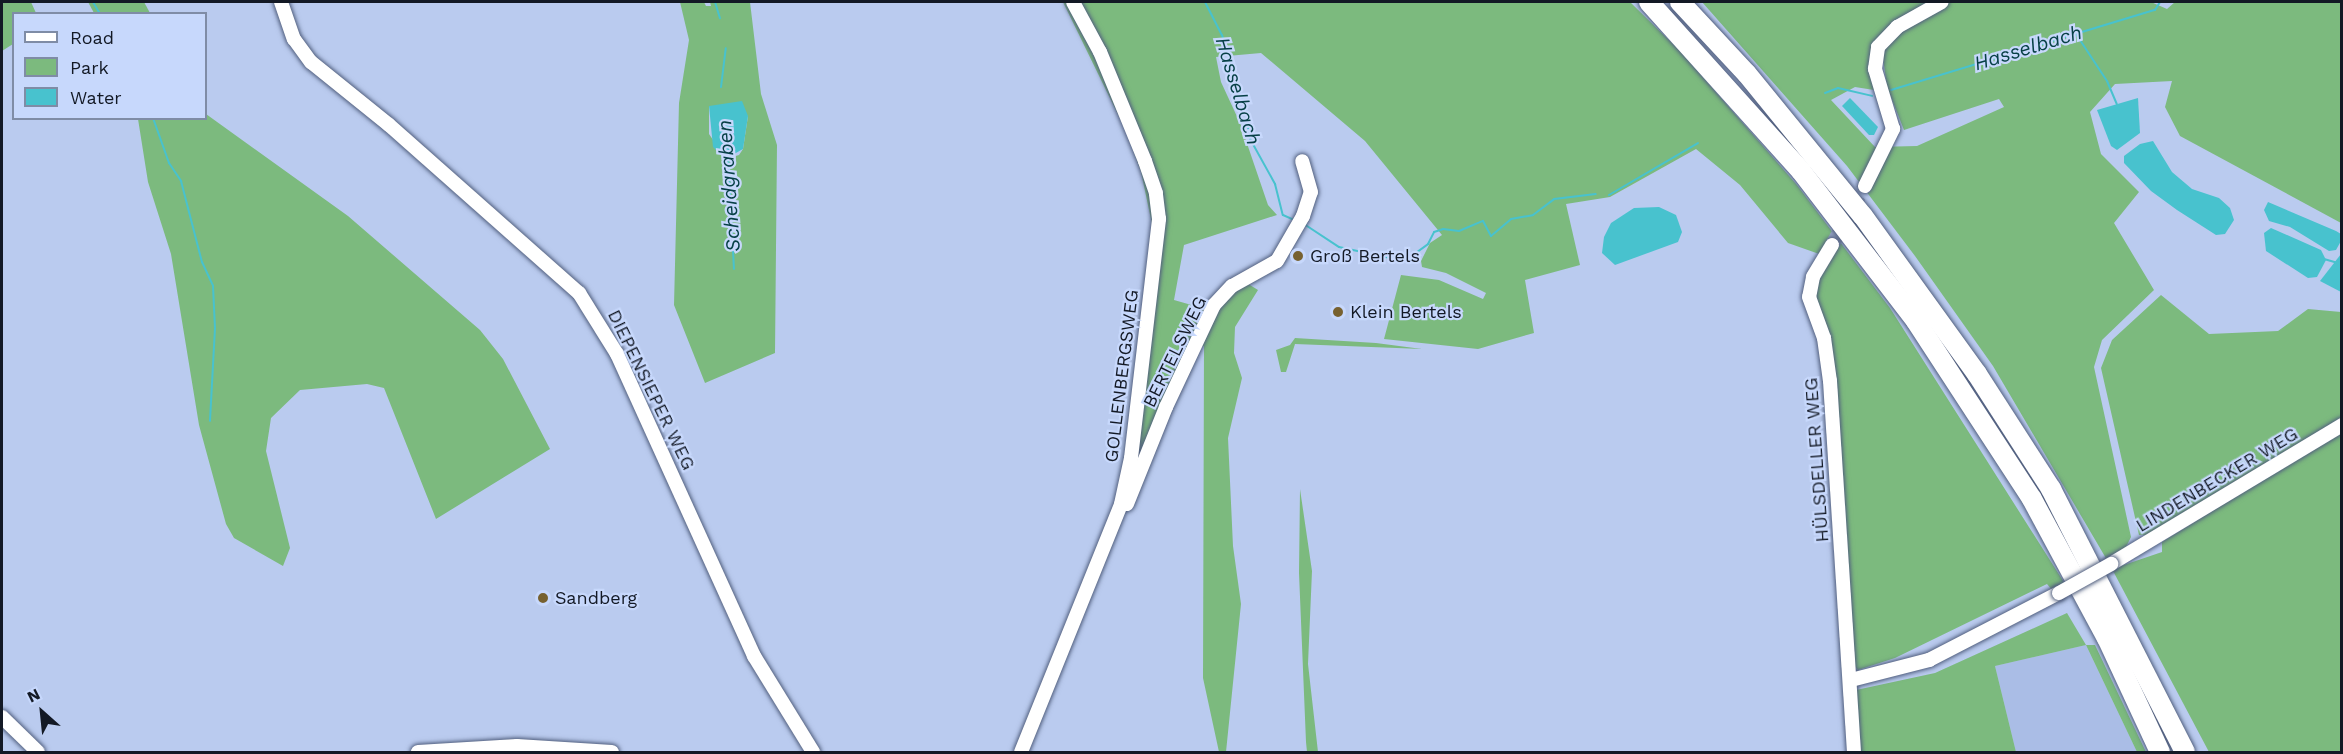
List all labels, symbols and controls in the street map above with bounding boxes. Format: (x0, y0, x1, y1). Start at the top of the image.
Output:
legend (12, 12, 207, 120)
water label: Hasselbach (1971, 20, 2085, 76)
text: Road (70, 27, 114, 48)
water label: Hasselbach (1210, 34, 1266, 148)
text: Park (70, 57, 109, 78)
text: Water (70, 87, 122, 108)
water label: Scheidgraben (712, 119, 746, 253)
place label: Groß Bertels (1310, 245, 1420, 267)
marker: Groß Bertels (1291, 249, 1305, 263)
street label: GOLLENBERGSWEG (1101, 288, 1143, 464)
street label: BERTELSWEG (1139, 293, 1211, 411)
place label: Klein Bertels (1350, 301, 1462, 323)
marker: Klein Bertels (1331, 305, 1345, 319)
street label: DIEPENSIEPER WEG (603, 306, 699, 474)
street label: HÜLSDELLER WEG (1800, 377, 1834, 543)
street label: LINDENBECKER WEG (2132, 423, 2302, 537)
place label: Sandberg (555, 587, 637, 609)
marker: Sandberg (536, 591, 550, 605)
north arrow (12, 682, 72, 742)
text: N (24, 684, 43, 707)

